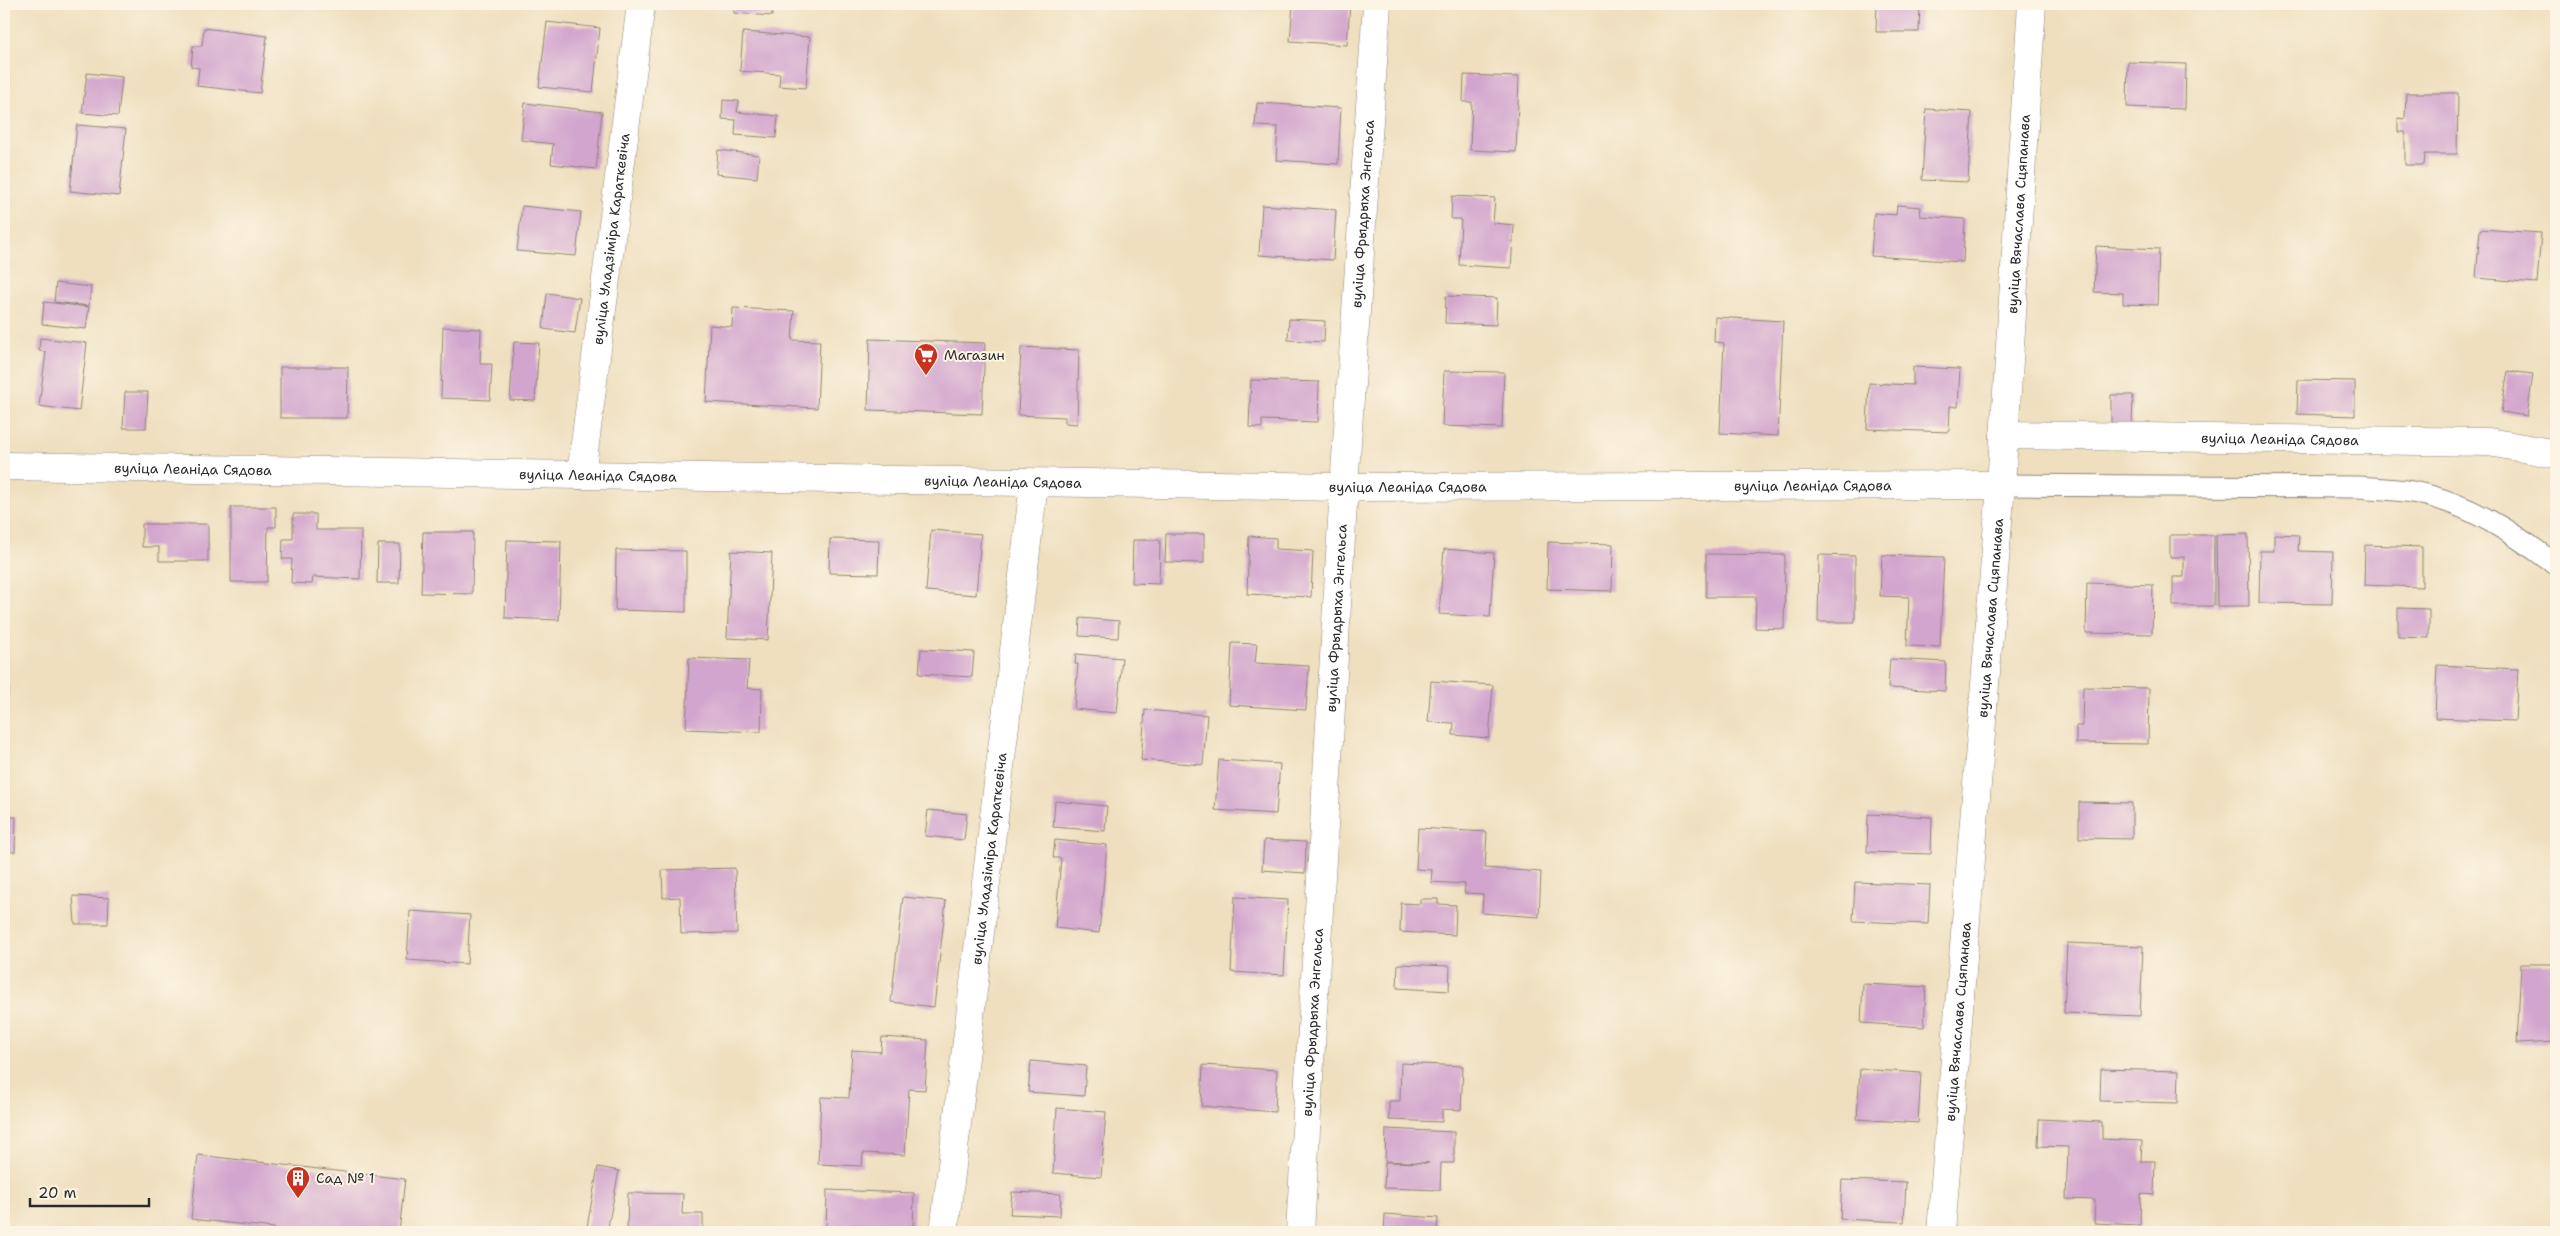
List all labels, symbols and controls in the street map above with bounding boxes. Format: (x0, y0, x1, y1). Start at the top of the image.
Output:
street label: вуліца Вячаслава Сцяпанава (2003, 113, 2034, 314)
street label: вуліца Фрыдрыха Энгельса (1347, 119, 1378, 309)
street label: вуліца Уладзіміра Караткевіча (589, 132, 634, 346)
supermarket icon: Магазин (913, 342, 939, 376)
place label: Магазин (944, 346, 1005, 364)
street label: вуліца Леаніда Сядова (2201, 429, 2359, 449)
street label: вуліца Леаніда Сядова (114, 459, 272, 479)
street label: вуліца Леаніда Сядова (519, 465, 677, 486)
street label: вуліца Леаніда Сядова (924, 471, 1082, 492)
street label: вуліца Леаніда Сядова (1734, 476, 1892, 495)
street label: вуліца Леаніда Сядова (1329, 478, 1487, 496)
street label: вуліца Вячаслава Сцяпанава (1973, 517, 2007, 718)
street label: вуліца Фрыдрыха Энгельса (1322, 523, 1351, 713)
street label: вуліца Уладзіміра Караткевіча (967, 751, 1011, 966)
street label: вуліца Вячаслава Сцяпанава (1941, 921, 1975, 1122)
street label: вуліца Фрыдрыха Энгельса (1298, 928, 1327, 1117)
building icon: Сад № 1 (285, 1165, 311, 1199)
place label: Сад № 1 (316, 1169, 375, 1187)
scale bar (30, 1176, 149, 1208)
text: 20 m (38, 1183, 77, 1203)

